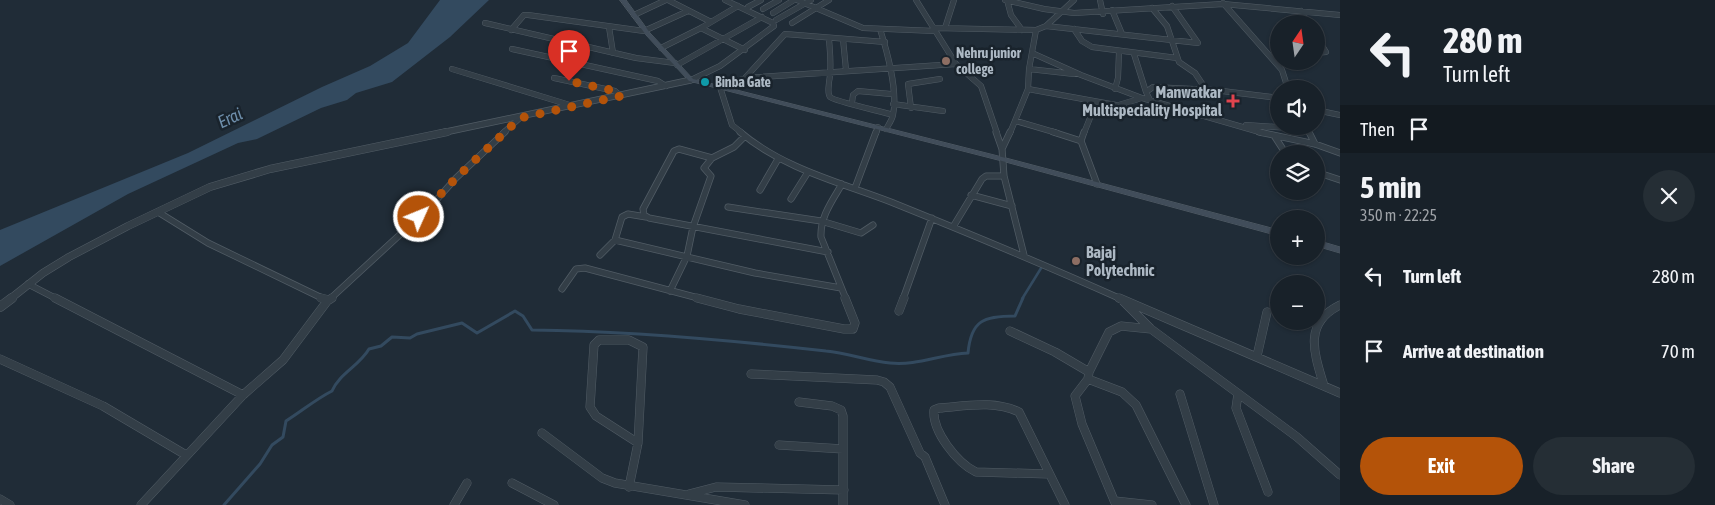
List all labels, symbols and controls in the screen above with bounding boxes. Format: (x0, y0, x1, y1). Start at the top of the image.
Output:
north arrow (1270, 15, 1325, 70)
map controls (1270, 15, 1325, 330)
icon: left (1360, 20, 1425, 85)
text: 280 m (1443, 20, 1522, 60)
pin (548, 30, 590, 81)
icon: arrive (555, 37, 583, 65)
place label: Nehru junior college (956, 45, 1022, 77)
marker: Nehru junior college (940, 55, 952, 67)
text: Turn left (1443, 61, 1510, 87)
place label: Binba Gate (715, 74, 771, 90)
marker: Binba Gate (699, 76, 711, 88)
button: sound (1270, 80, 1325, 135)
place label: Manwatkar Multispeciality Hospital (1082, 83, 1223, 119)
marker: Manwatkar Multispeciality Hospital (1226, 94, 1240, 108)
water label: Erai (214, 103, 246, 132)
icon: arrive (1405, 115, 1433, 143)
text: Then (1360, 118, 1395, 140)
button: layers (1270, 145, 1325, 200)
text: 5 min (1360, 170, 1421, 204)
button: close (1643, 170, 1695, 222)
position arrow (392, 190, 444, 242)
text: 350 m · 22:25 (1360, 206, 1437, 224)
button: + (1270, 210, 1325, 265)
place label: Bajaj Polytechnic (1086, 243, 1155, 279)
marker: Bajaj Polytechnic (1070, 255, 1082, 267)
icon: left (1360, 262, 1388, 290)
text: Turn left (1403, 265, 1461, 287)
text: 280 m (1652, 265, 1695, 287)
button: − (1270, 275, 1325, 330)
icon: arrive (1360, 337, 1388, 365)
text: Arrive at destination (1403, 340, 1544, 362)
text: 70 m (1661, 340, 1695, 362)
button: Exit (1360, 437, 1523, 495)
button: Share (1533, 437, 1695, 495)

